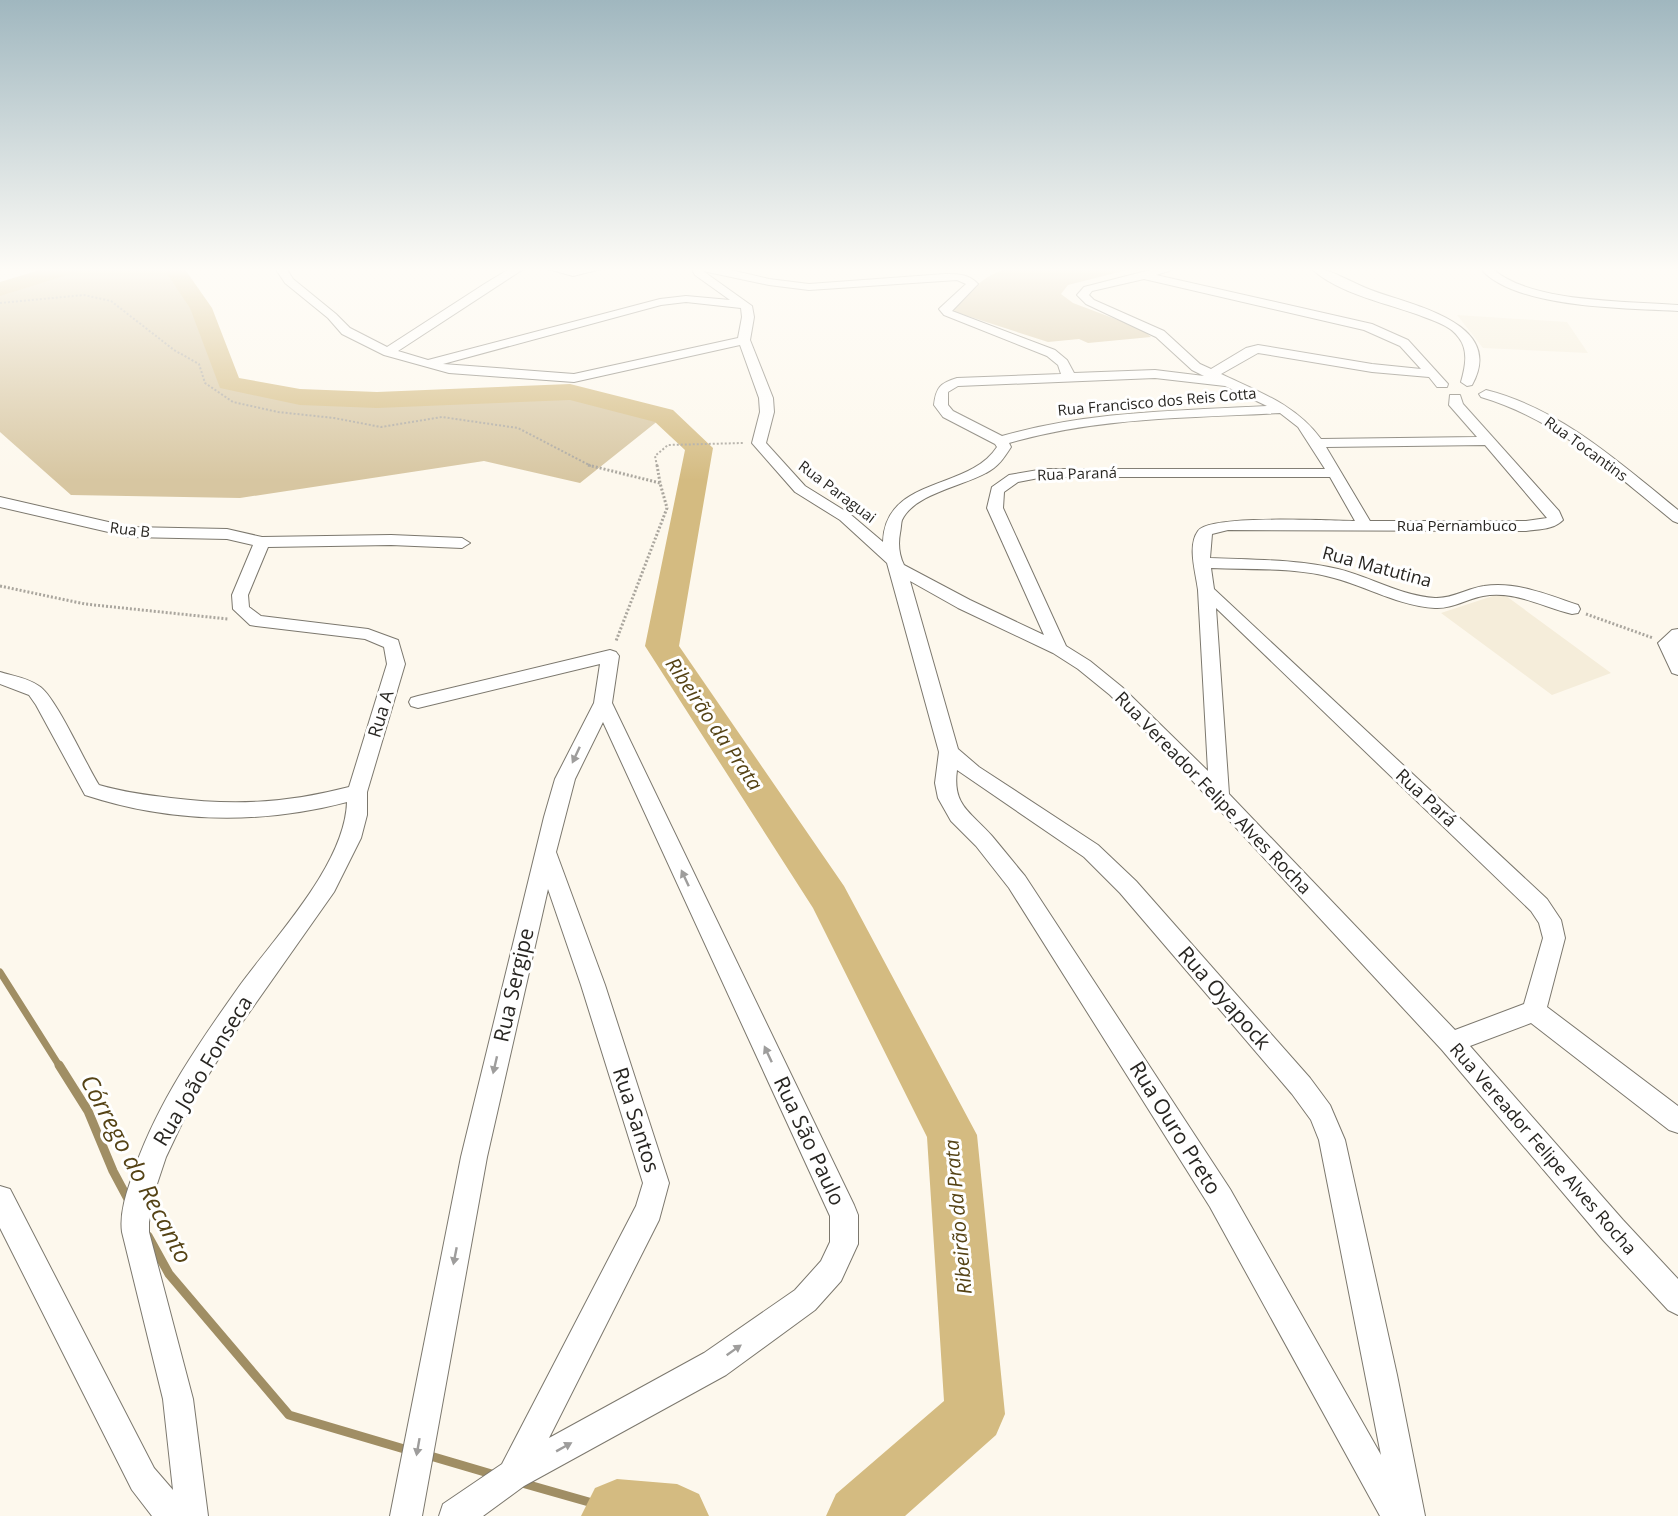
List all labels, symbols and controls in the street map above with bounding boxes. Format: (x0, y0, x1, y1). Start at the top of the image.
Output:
street label: Rua Francisco dos Reis Cotta (1057, 382, 1257, 420)
street label: Rua Tocantins (1541, 411, 1632, 485)
street label: Rua Paraguai (795, 456, 880, 527)
street label: Rua Paraná (1037, 462, 1117, 484)
street label: Rua Pernambuco (1397, 515, 1517, 535)
street label: Rua B (109, 517, 151, 541)
street label: Rua Matutina (1320, 540, 1435, 592)
water label: Ribeirão da Prata (660, 652, 769, 796)
street label: Rua Vereador Felipe Alves Rocha (1110, 686, 1317, 899)
street label: Rua A (362, 687, 399, 740)
one-way arrow (571, 746, 580, 763)
street label: Rua Pará (1391, 763, 1462, 832)
one-way arrow (681, 869, 690, 886)
street label: Rua Sergipe (486, 925, 540, 1045)
street label: Rua Oyapock (1172, 940, 1277, 1055)
street label: Rua João Fonseca (146, 990, 258, 1151)
street label: Rua Vereador Felipe Alves Rocha (1445, 1037, 1642, 1259)
one-way arrow (764, 1046, 773, 1063)
one-way arrow (490, 1056, 500, 1074)
street label: Rua Ouro Preto (1124, 1056, 1228, 1199)
street label: Rua Santos (607, 1063, 667, 1176)
water label: Córrego do Recanto (74, 1068, 201, 1269)
street label: Rua São Paulo (768, 1072, 852, 1210)
water label: Ribeirão da Prata (937, 1139, 978, 1296)
one-way arrow (450, 1246, 459, 1265)
one-way arrow (725, 1344, 741, 1356)
one-way arrow (413, 1438, 422, 1457)
one-way arrow (556, 1442, 573, 1452)

